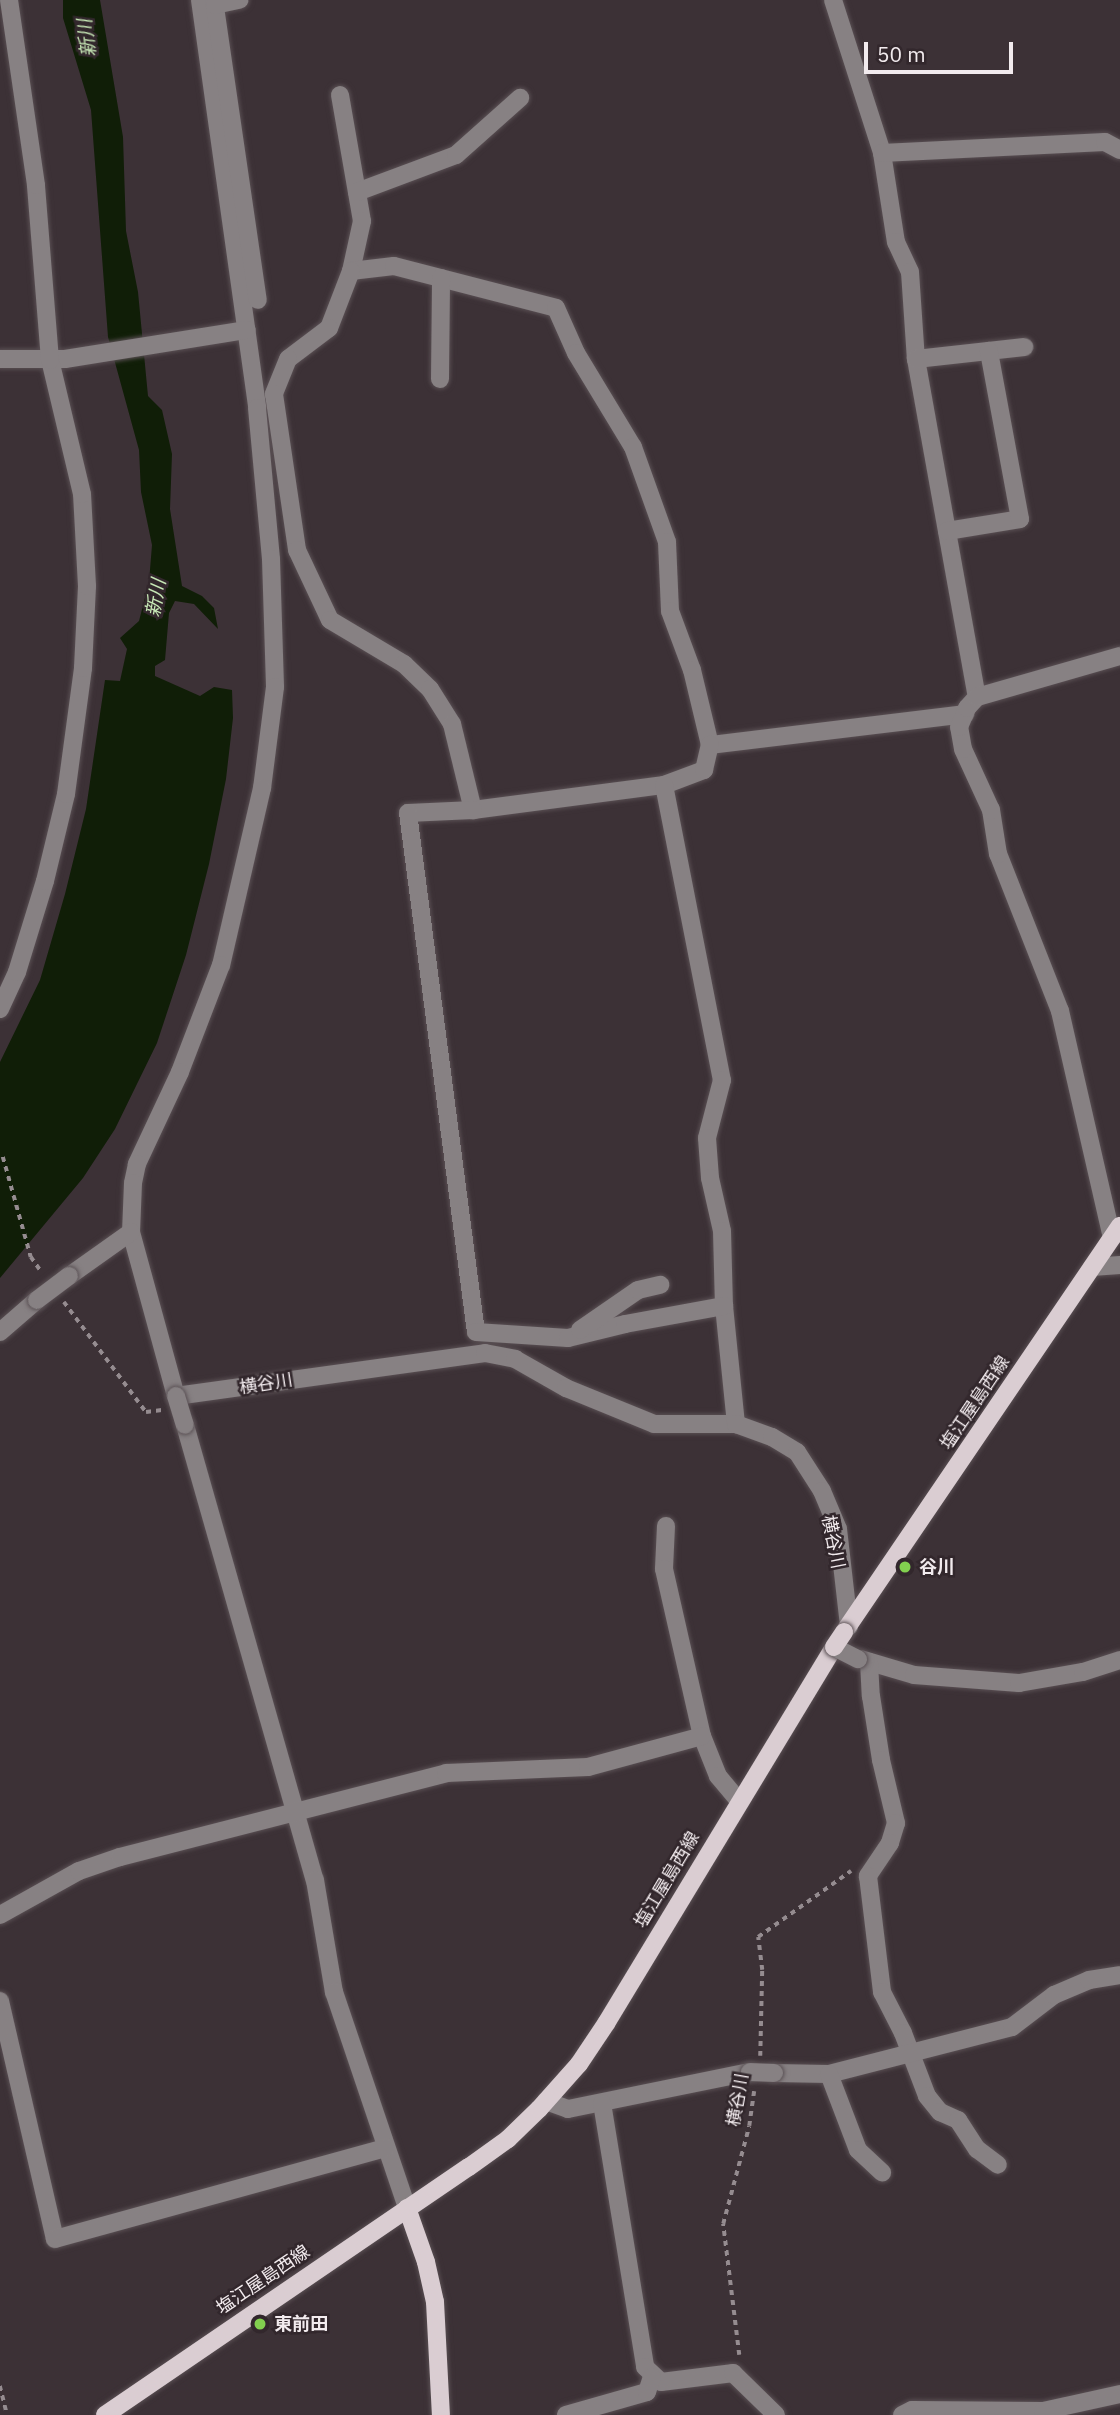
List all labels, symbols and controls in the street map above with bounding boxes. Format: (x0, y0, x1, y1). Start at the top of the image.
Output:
water label: 新川 (73, 18, 101, 58)
scale bar (868, 28, 1017, 72)
text: 50 m (877, 40, 926, 68)
water label: 新川 (141, 577, 171, 619)
street label: 塩江屋島西線 (936, 1352, 1014, 1454)
street label: 横谷川 (238, 1369, 294, 1399)
street label: 横谷川 (817, 1513, 849, 1571)
place label: 谷川 (919, 1556, 955, 1578)
marker: 谷川 (897, 1559, 913, 1575)
street label: 塩江屋島西線 (630, 1828, 704, 1932)
street label: 横谷川 (723, 2072, 753, 2128)
street label: 塩江屋島西線 (212, 2241, 314, 2319)
place label: 東前田 (274, 2313, 328, 2335)
marker: 東前田 (252, 2316, 268, 2332)

